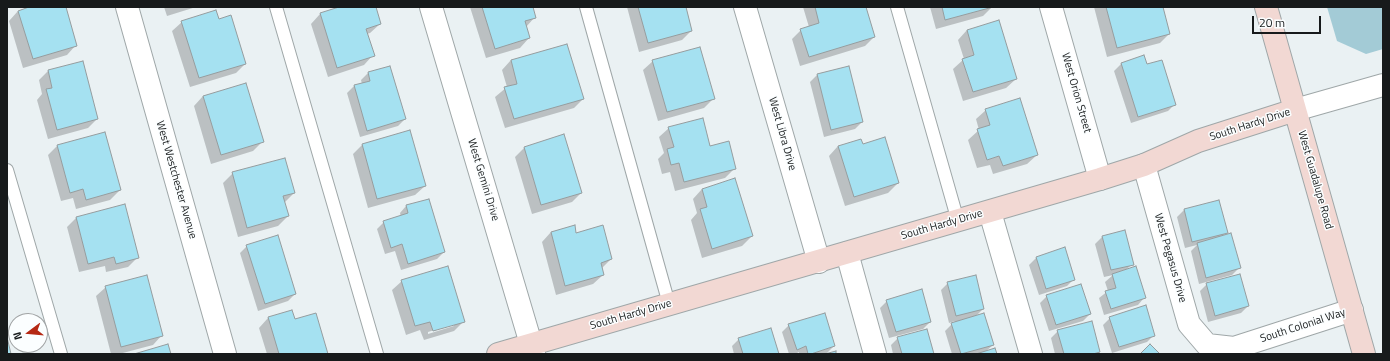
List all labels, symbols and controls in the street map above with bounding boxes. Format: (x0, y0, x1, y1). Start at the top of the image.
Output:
scale bar (1254, 8, 1323, 34)
text: 20 m (1259, 13, 1285, 32)
street label: West Orion Street (1058, 52, 1094, 134)
street label: West Libra Drive (765, 96, 799, 172)
street label: South Hardy Drive (1208, 106, 1292, 144)
street label: West Westchester Avenue (153, 120, 199, 240)
street label: West Guadalupe Road (1295, 129, 1335, 231)
street label: West Gemini Drive (464, 137, 502, 223)
street label: South Hardy Drive (900, 207, 984, 243)
street label: West Pegasus Drive (1151, 212, 1189, 304)
street label: South Hardy Drive (589, 297, 673, 333)
street label: South Colonial Way (1259, 306, 1347, 346)
north arrow (8, 313, 48, 353)
text: N (9, 330, 26, 342)

